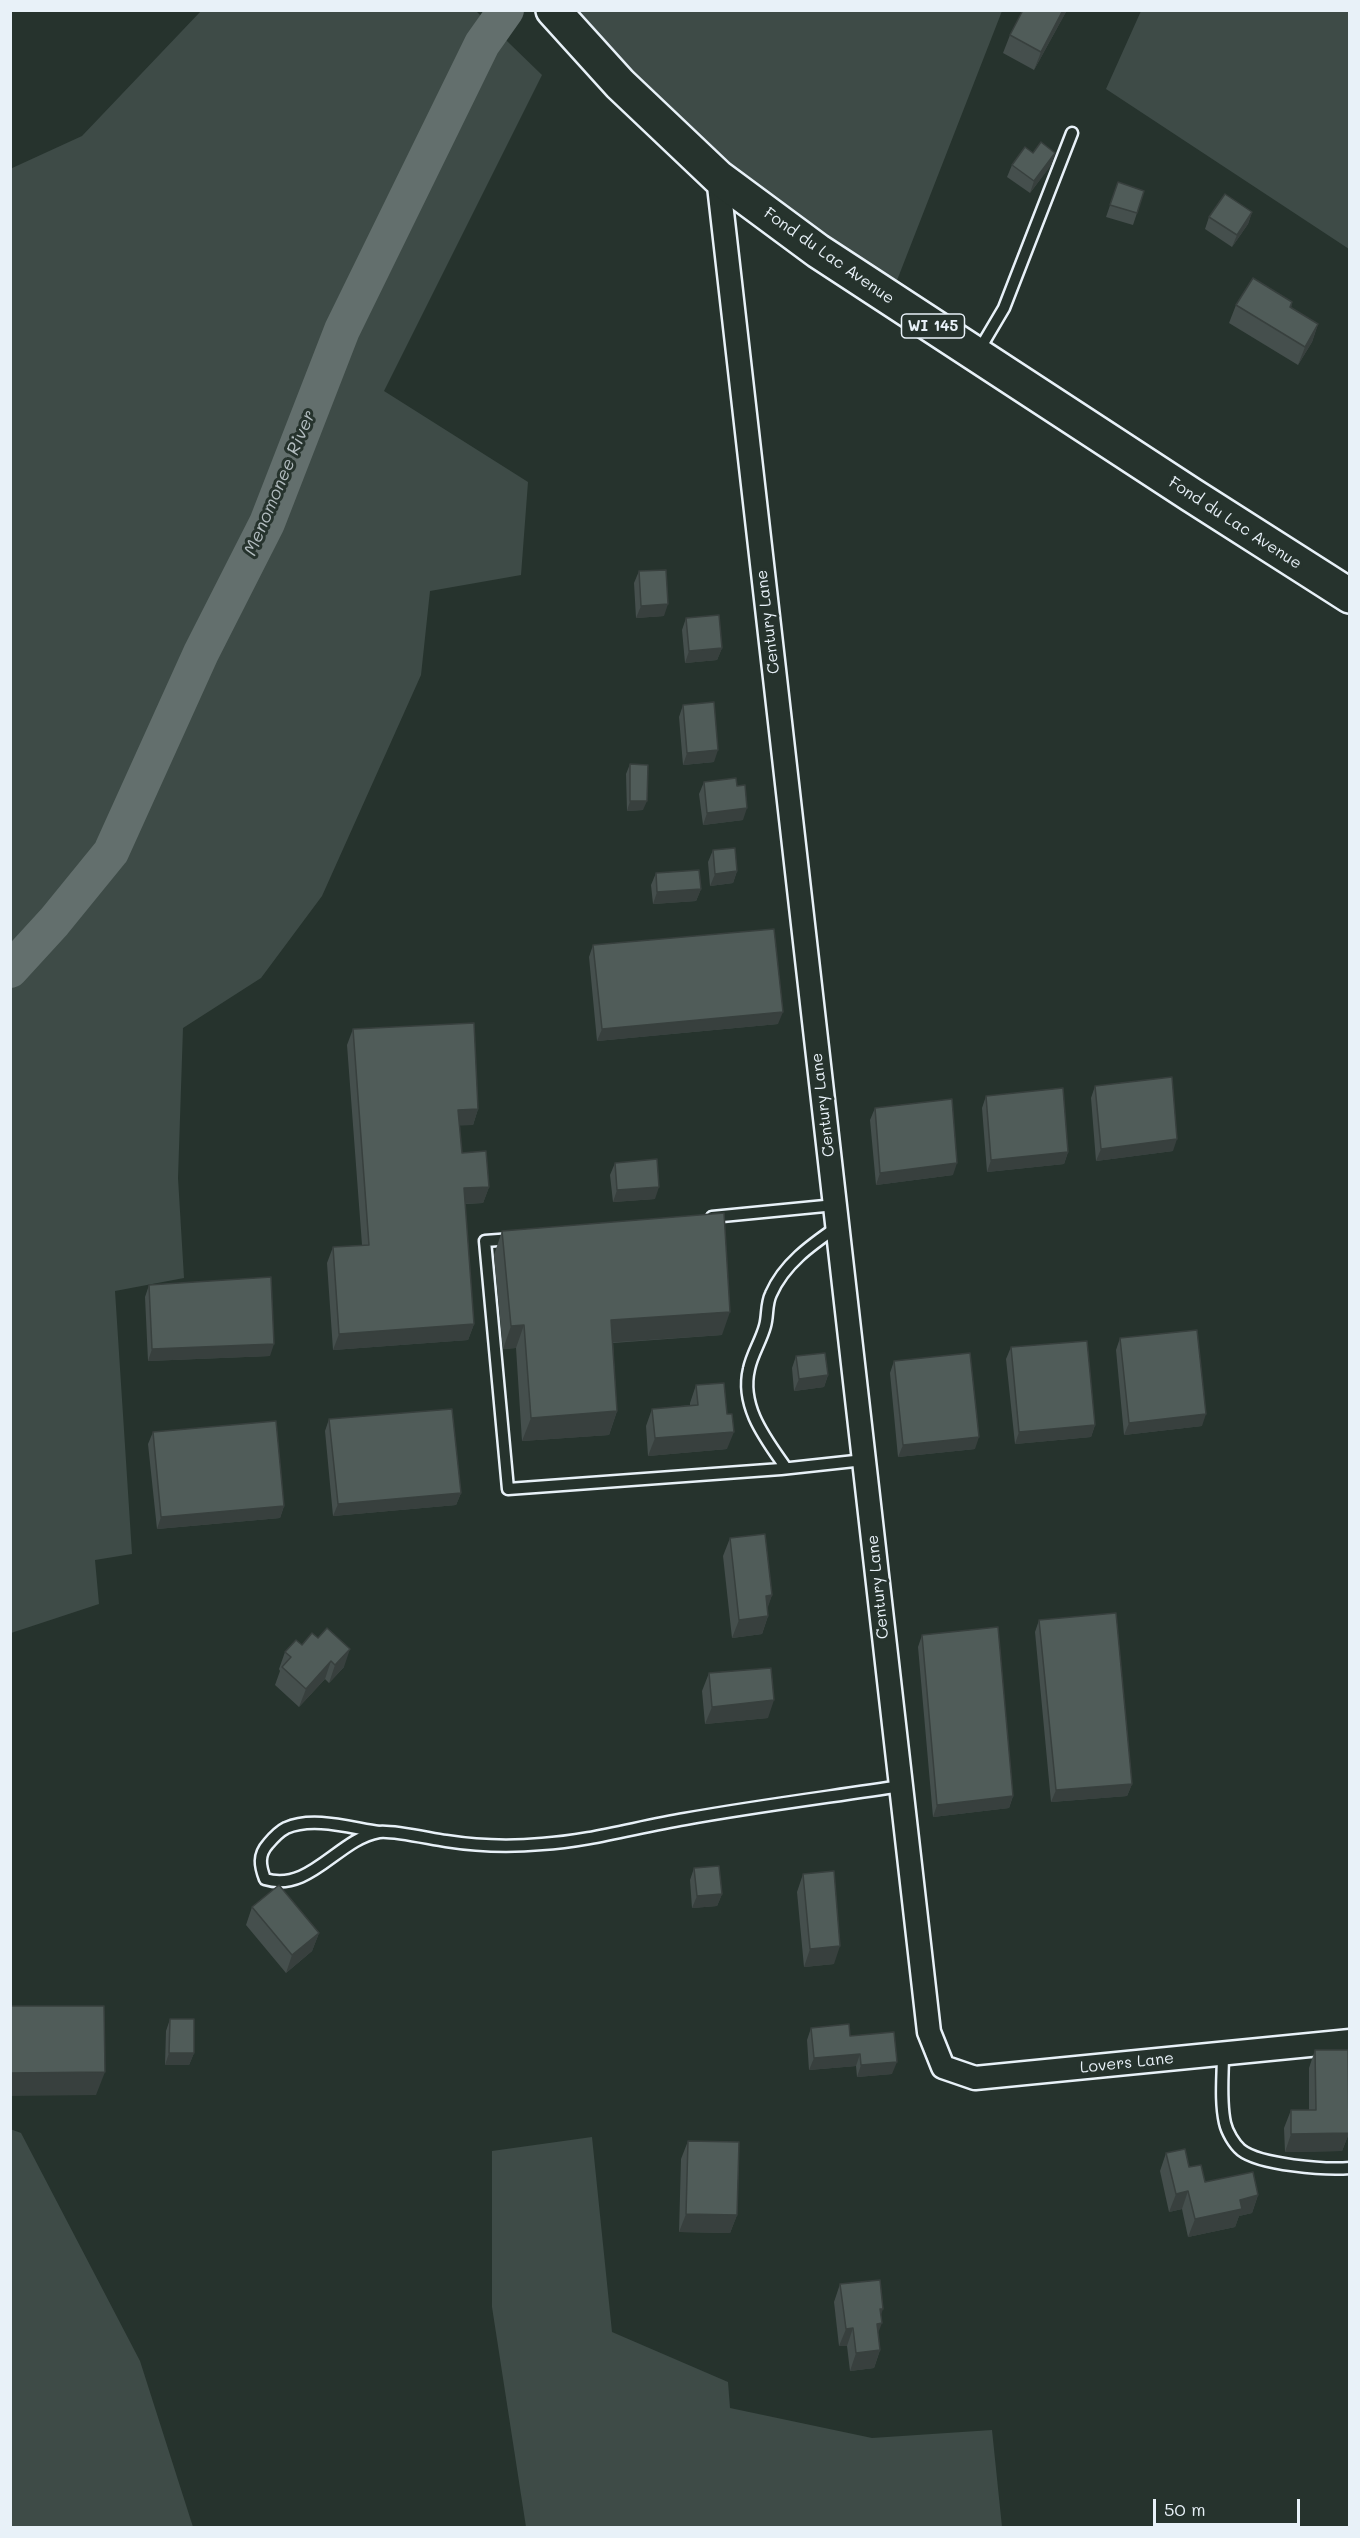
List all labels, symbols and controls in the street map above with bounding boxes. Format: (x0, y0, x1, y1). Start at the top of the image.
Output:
street label: Fond du Lac Avenue (760, 204, 898, 308)
road number: WI 145 (902, 314, 964, 338)
water label: Menomonee River (240, 407, 320, 559)
street label: Fond du Lac Avenue (1165, 473, 1305, 573)
street label: Century Lane (752, 569, 784, 675)
street label: Century Lane (807, 1052, 839, 1158)
street label: Century Lane (863, 1534, 893, 1640)
street label: Lovers Lane (1079, 2049, 1175, 2077)
scale bar (1156, 2487, 1303, 2525)
text: 50 m (1164, 2497, 1206, 2521)

